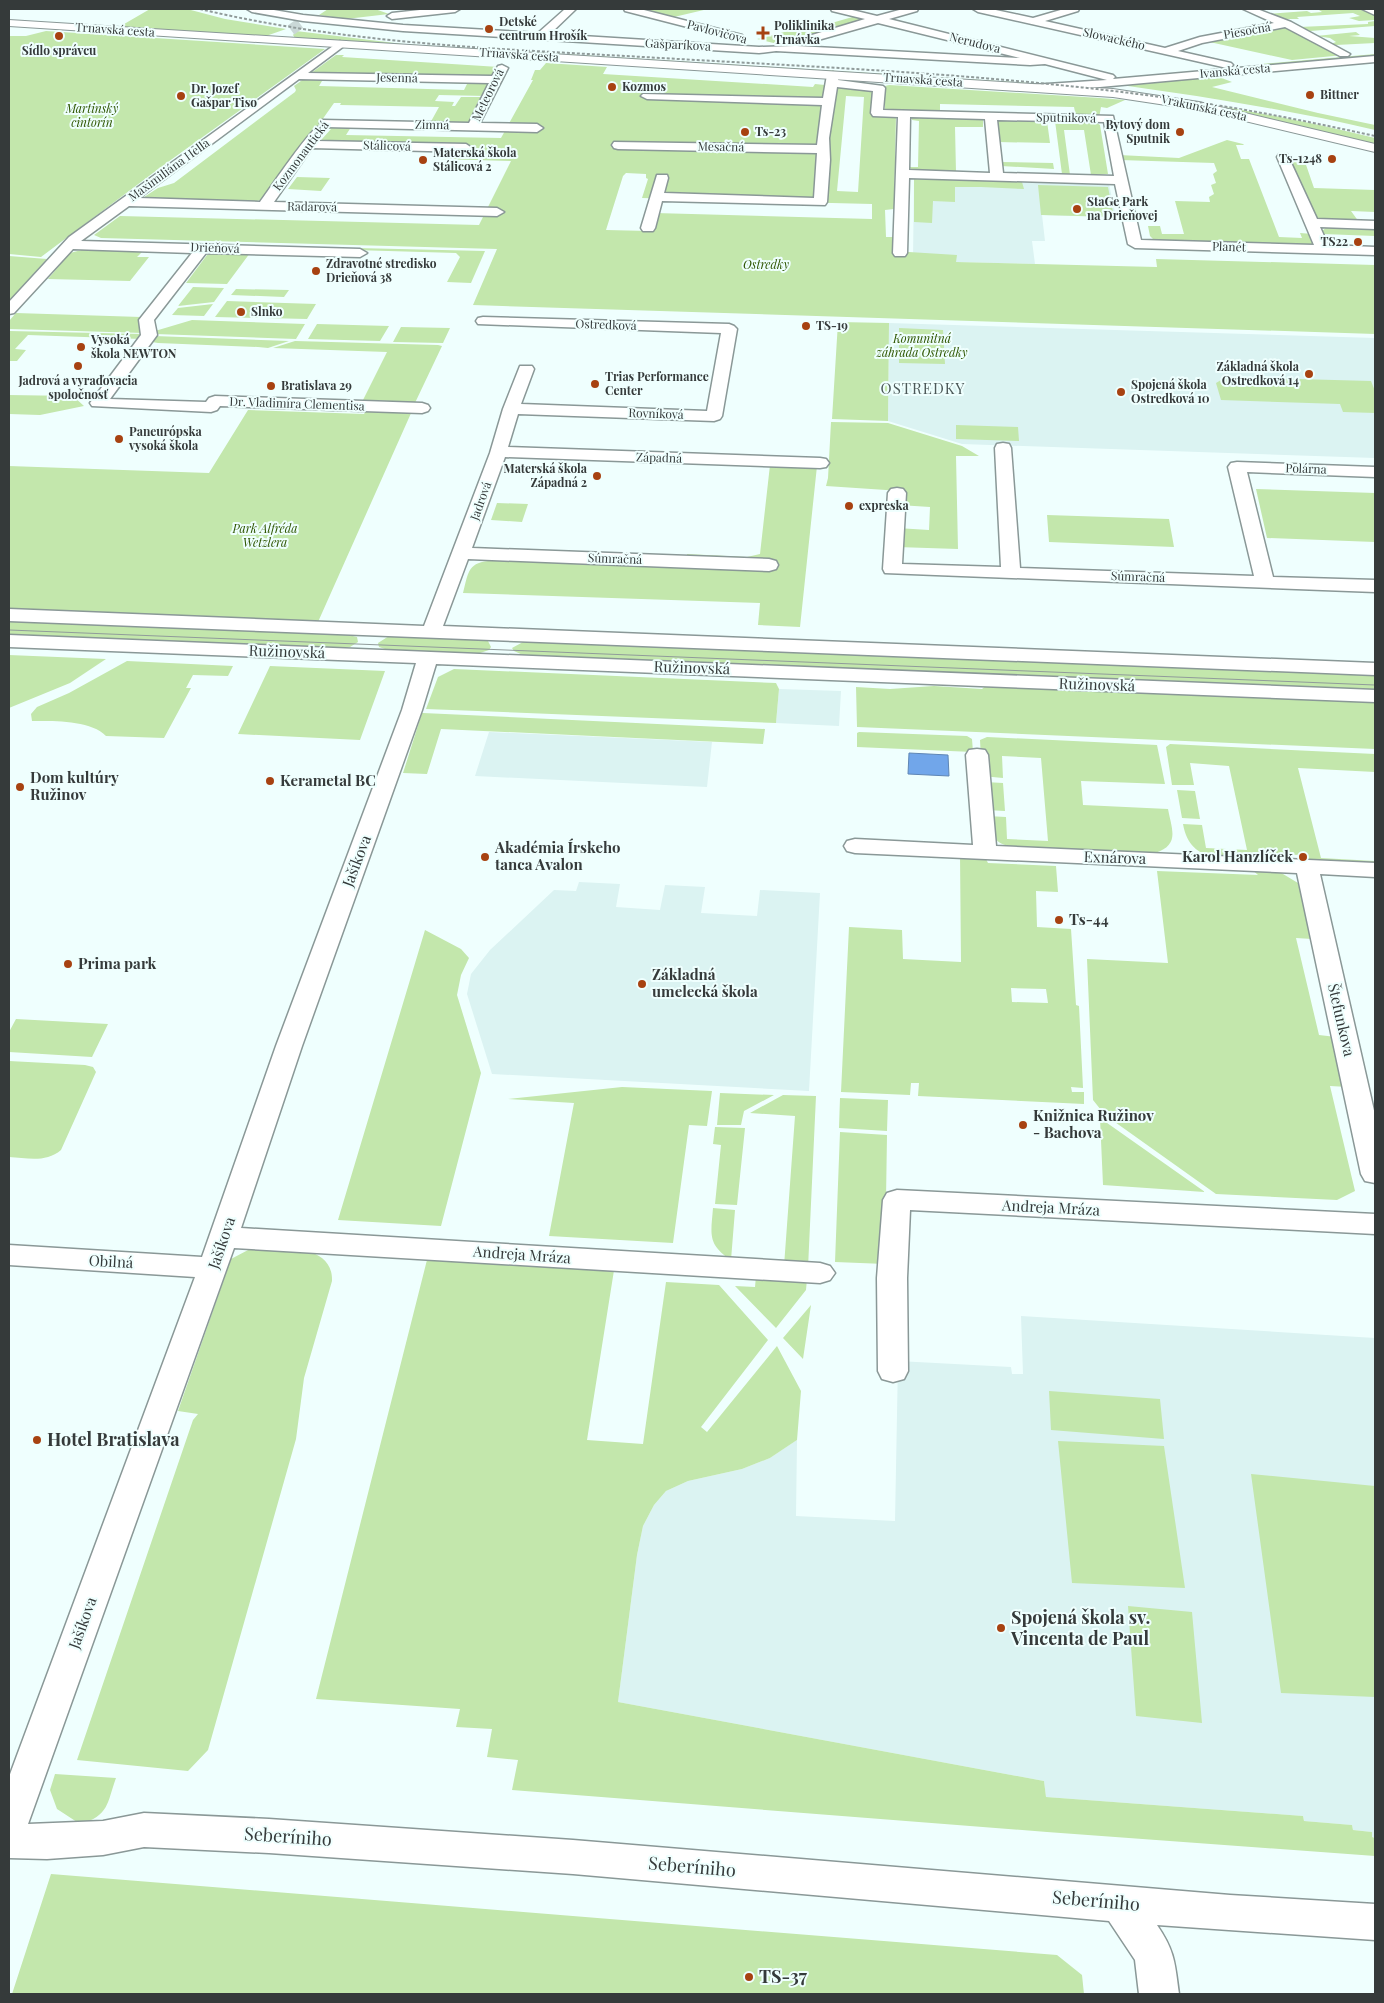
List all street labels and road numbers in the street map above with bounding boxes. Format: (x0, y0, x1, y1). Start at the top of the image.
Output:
street label: Pavlovičova (685, 15, 749, 47)
street label: Trnavská cesta (75, 18, 155, 40)
street label: Piesočná (1222, 18, 1272, 42)
street label: Slowackého (1082, 23, 1147, 53)
street label: Nerudova (948, 28, 1002, 56)
street label: Gašparíkova (645, 34, 711, 54)
street label: Trnavská cesta (479, 43, 559, 65)
street label: Ivanská cesta (1199, 59, 1271, 81)
street label: Meteorová (468, 66, 507, 123)
street label: Trnavská cesta (883, 68, 963, 90)
street label: Jesenná (375, 69, 418, 85)
street label: Vrakunská cesta (1159, 90, 1249, 124)
street label: Sputniková (1036, 108, 1096, 126)
street label: Zimná (415, 116, 449, 132)
street label: Kozmonautická (269, 117, 332, 194)
street label: Maximiliána Hella (124, 134, 212, 204)
street label: Stálicová (363, 136, 411, 154)
street label: Mesačná (698, 138, 744, 154)
street label: Radarová (287, 198, 337, 214)
street label: Planét (1212, 237, 1247, 255)
street label: Drieňová (190, 238, 240, 256)
street label: Ostredková (575, 315, 637, 333)
street label: Dr. Vladimíra Clementisa (229, 393, 365, 413)
street label: Rovníková (628, 404, 684, 422)
street label: Západná (636, 448, 682, 466)
street label: Polárna (1285, 459, 1327, 477)
street label: Jadrová (465, 479, 494, 523)
street label: Súmračná (588, 549, 643, 567)
street label: Súmračná (1111, 567, 1166, 585)
street label: Ružinovská (248, 640, 326, 662)
street label: Ružinovská (653, 656, 731, 678)
street label: Ružinovská (1058, 673, 1136, 695)
street label: Jašíkova (337, 831, 375, 890)
street label: Exnárova (1083, 846, 1147, 868)
street label: Štefunkova (1324, 981, 1360, 1059)
street label: Andreja Mráza (1001, 1194, 1101, 1220)
street label: Jašíkova (203, 1213, 239, 1272)
street label: Andreja Mráza (472, 1241, 572, 1267)
street label: Obilná (88, 1250, 134, 1272)
street label: Jašíkova (63, 1593, 101, 1652)
street label: Seberíniho (243, 1821, 333, 1851)
street label: Seberíniho (647, 1850, 737, 1882)
street label: Seberíniho (1051, 1884, 1141, 1916)

